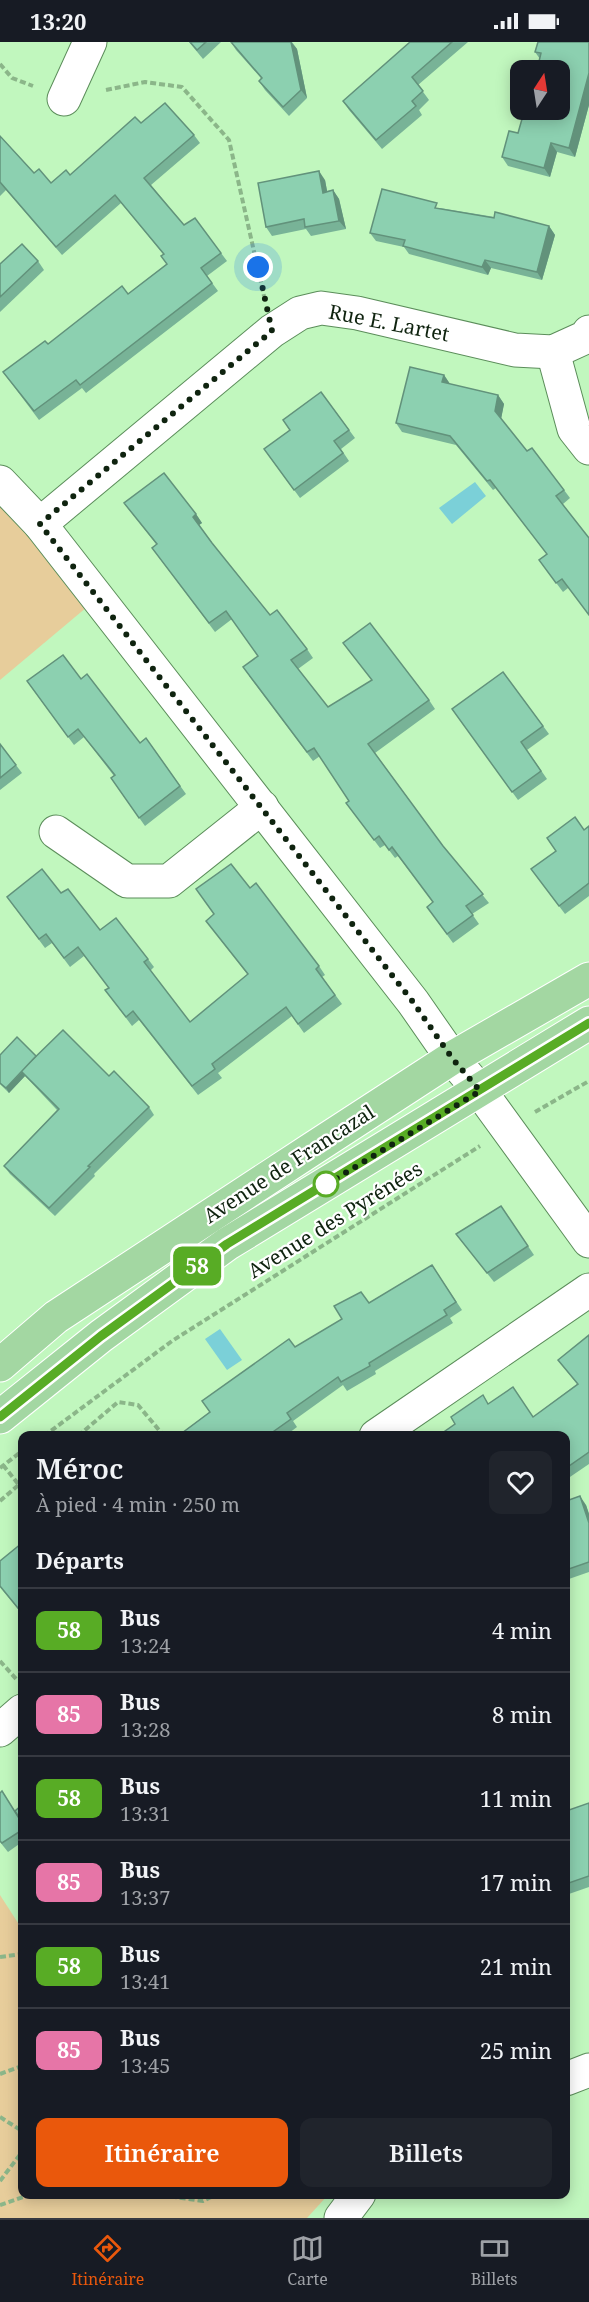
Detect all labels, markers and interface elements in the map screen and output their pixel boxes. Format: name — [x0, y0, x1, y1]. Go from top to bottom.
text: 13:20 — [30, 6, 86, 36]
north arrow — [510, 60, 570, 120]
map controls — [510, 60, 570, 120]
your location — [243, 252, 273, 282]
street label: Rue E. Lartet — [326, 298, 452, 347]
street label: Avenue de Francazal — [198, 1098, 379, 1229]
street label: Avenue des Pyrénées — [242, 1155, 427, 1284]
unlabelled marker — [313, 1171, 339, 1197]
line badge: 58 — [170, 1246, 224, 1286]
text: 58 — [185, 1252, 209, 1280]
text: Méroc — [36, 1449, 123, 1487]
button: heart — [489, 1451, 552, 1514]
text: À pied · 4 min · 250 m — [36, 1491, 240, 1518]
text: Départs — [36, 1545, 124, 1575]
text: Bus — [120, 1602, 160, 1632]
text: 4 min — [492, 1615, 552, 1645]
text: 58 — [57, 1616, 81, 1644]
text: 13:24 — [120, 1632, 170, 1659]
text: Bus — [120, 1686, 160, 1716]
text: 8 min — [492, 1699, 552, 1729]
text: 85 — [57, 1700, 81, 1728]
text: 13:28 — [120, 1716, 170, 1743]
text: Bus — [120, 1770, 160, 1800]
text: 11 min — [480, 1783, 552, 1813]
text: 58 — [57, 1784, 81, 1812]
text: 13:31 — [120, 1800, 170, 1827]
text: Bus — [120, 1854, 160, 1884]
text: 17 min — [480, 1867, 552, 1897]
text: 85 — [57, 1868, 81, 1896]
text: 13:37 — [120, 1884, 170, 1911]
text: Bus — [120, 1938, 160, 1968]
text: 21 min — [480, 1951, 552, 1981]
text: 58 — [57, 1952, 81, 1980]
text: 13:41 — [120, 1968, 170, 1995]
text: Bus — [120, 2022, 160, 2052]
text: 25 min — [480, 2035, 552, 2065]
text: 85 — [57, 2036, 81, 2064]
text: 13:45 — [120, 2052, 170, 2079]
button: Itinéraire — [36, 2118, 288, 2187]
button: Billets — [300, 2118, 552, 2187]
tab: Itinéraire — [71, 2232, 144, 2290]
tab: Carte — [287, 2232, 328, 2290]
tab: Billets — [471, 2232, 518, 2290]

